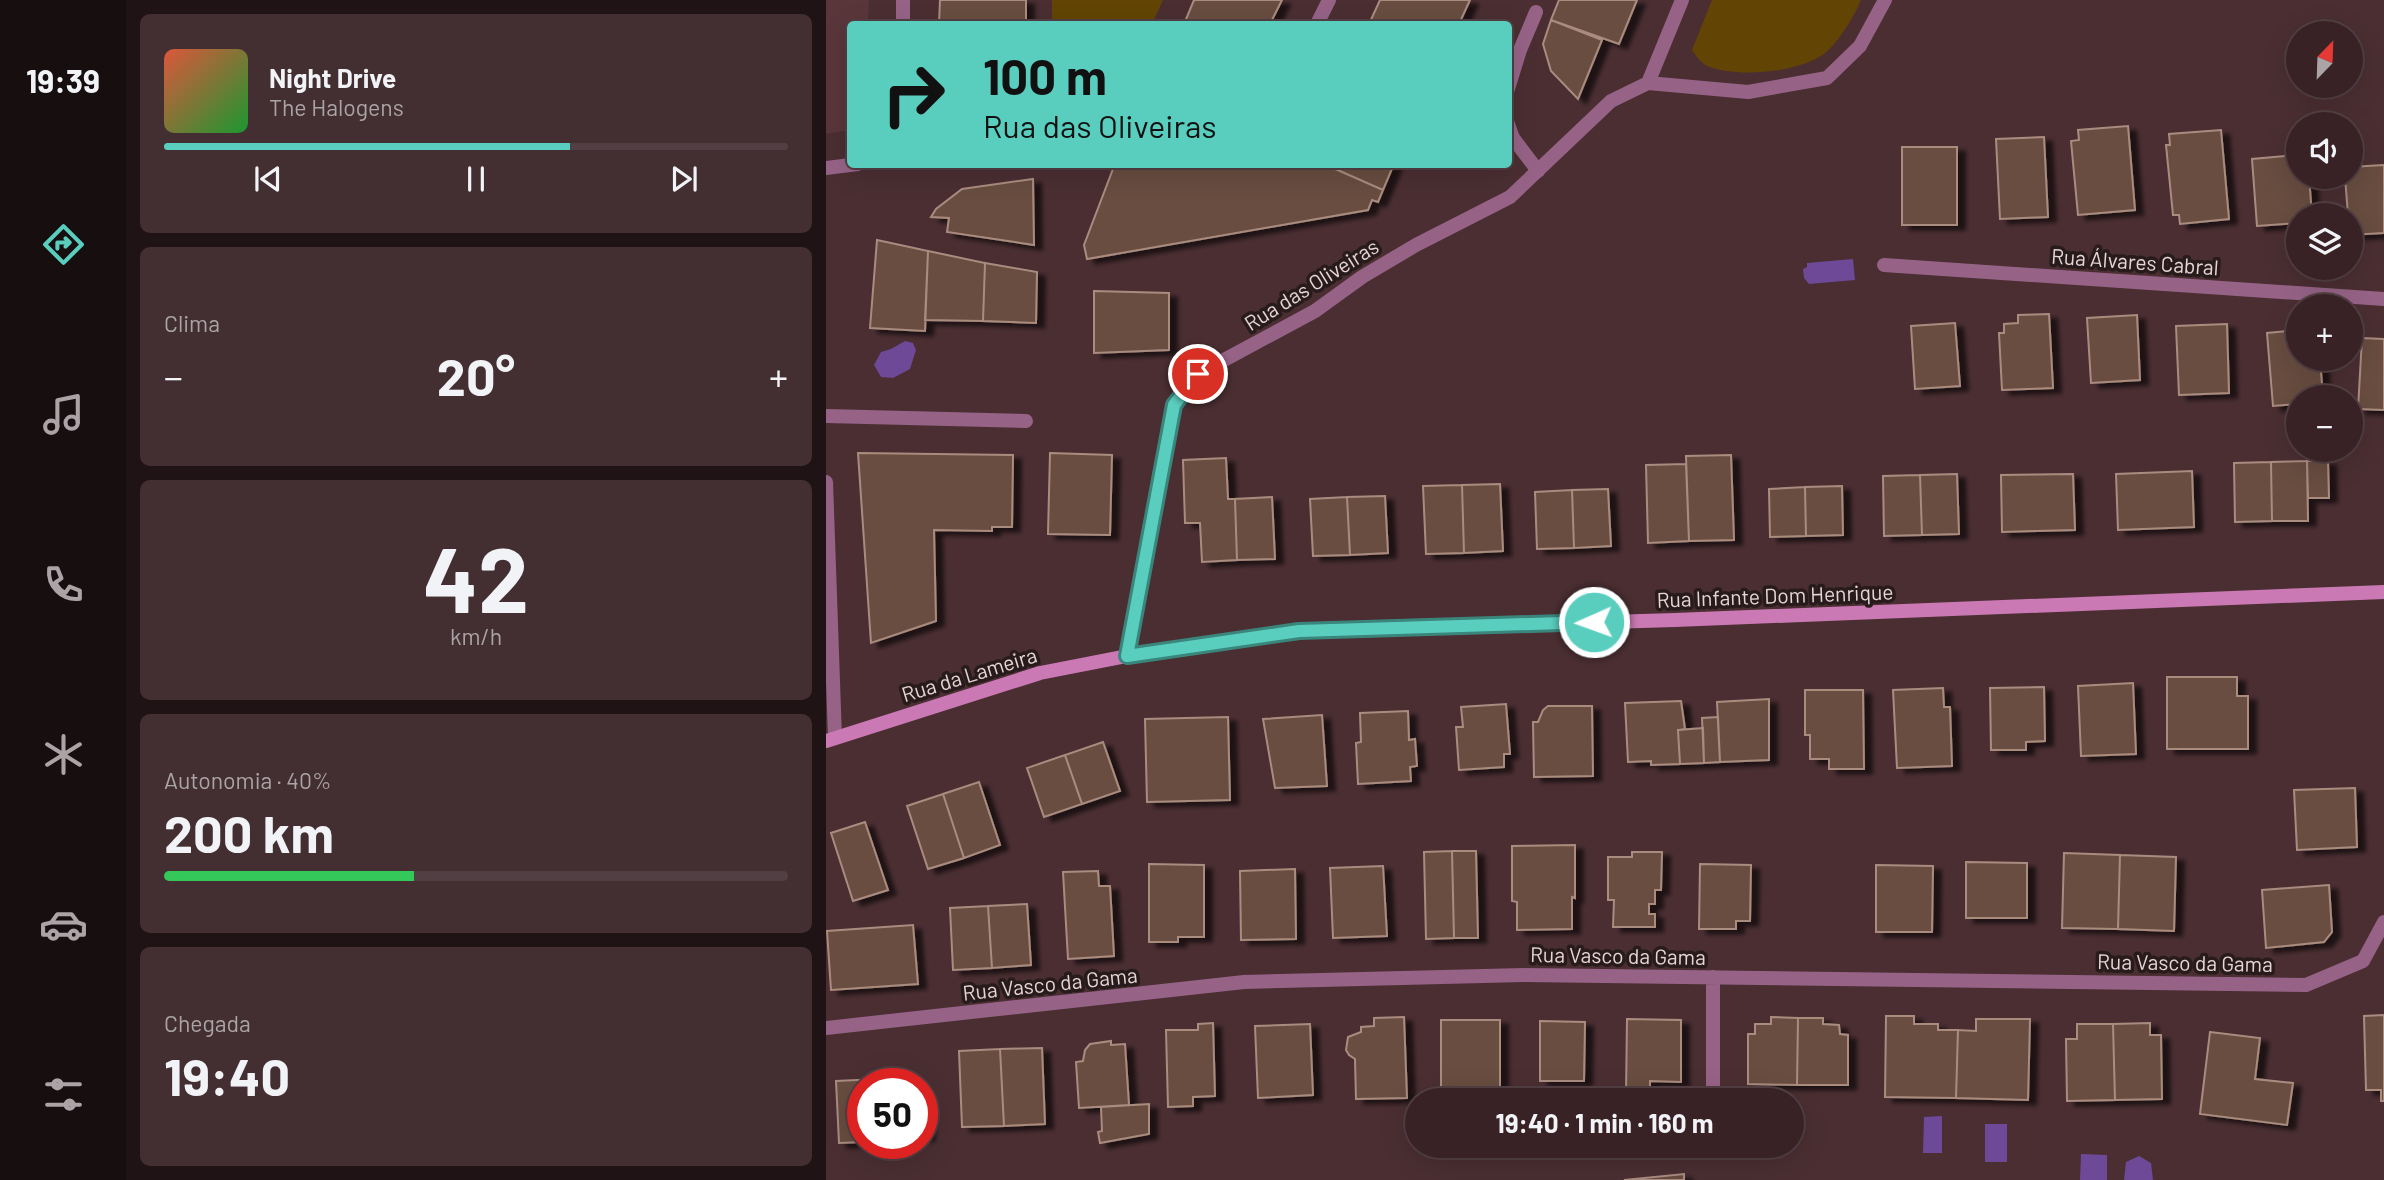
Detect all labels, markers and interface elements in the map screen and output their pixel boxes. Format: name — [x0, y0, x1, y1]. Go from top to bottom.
north arrow — [2286, 21, 2362, 98]
map controls — [2286, 21, 2363, 462]
text: 100 m — [983, 46, 1107, 105]
icon: right — [868, 49, 959, 140]
text: 19:39 — [26, 61, 100, 99]
text: Night Drive — [269, 62, 396, 93]
text: The Halogens — [269, 93, 404, 121]
text: Rua das Oliveiras — [983, 106, 1217, 144]
button: sound — [2286, 112, 2363, 189]
icon: previous — [249, 160, 287, 198]
icon: pause — [457, 160, 495, 198]
icon: next — [665, 160, 703, 198]
button: layers — [2286, 203, 2363, 280]
icon: directions — [39, 220, 88, 269]
street label: Rua das Oliveiras — [1239, 233, 1383, 335]
street label: Rua Álvares Cabral — [2050, 243, 2220, 279]
button: + — [2286, 294, 2363, 371]
text: Clima — [164, 309, 220, 337]
text: 20° — [437, 344, 515, 406]
pin — [1168, 344, 1228, 404]
text: − — [164, 353, 183, 399]
text: + — [769, 353, 788, 399]
icon: arrive — [1179, 355, 1217, 393]
button: − — [2286, 385, 2363, 462]
icon: music — [39, 390, 88, 439]
text: 42 — [423, 522, 529, 631]
icon: phone — [39, 560, 88, 609]
street label: Rua Infante Dom Henrique — [1656, 578, 1894, 612]
position arrow — [1557, 585, 1631, 659]
text: km/h — [450, 622, 502, 650]
street label: Rua da Lameira — [898, 642, 1040, 706]
icon: climate — [39, 730, 88, 779]
text: Autonomia · 40% — [164, 766, 331, 794]
text: 200 km — [164, 801, 334, 863]
icon: car — [39, 900, 88, 949]
street label: Rua Vasco da Gama — [1530, 941, 1706, 969]
street label: Rua Vasco da Gama — [2097, 948, 2273, 976]
street label: Rua Vasco da Gama — [961, 961, 1139, 1005]
text: Chegada — [164, 1009, 251, 1037]
text: 19:40 — [164, 1044, 290, 1106]
speed limit sign: 50 — [847, 1068, 938, 1159]
icon: filters — [39, 1070, 88, 1119]
text: 19:40 · 1 min · 160 m — [1496, 1107, 1713, 1138]

